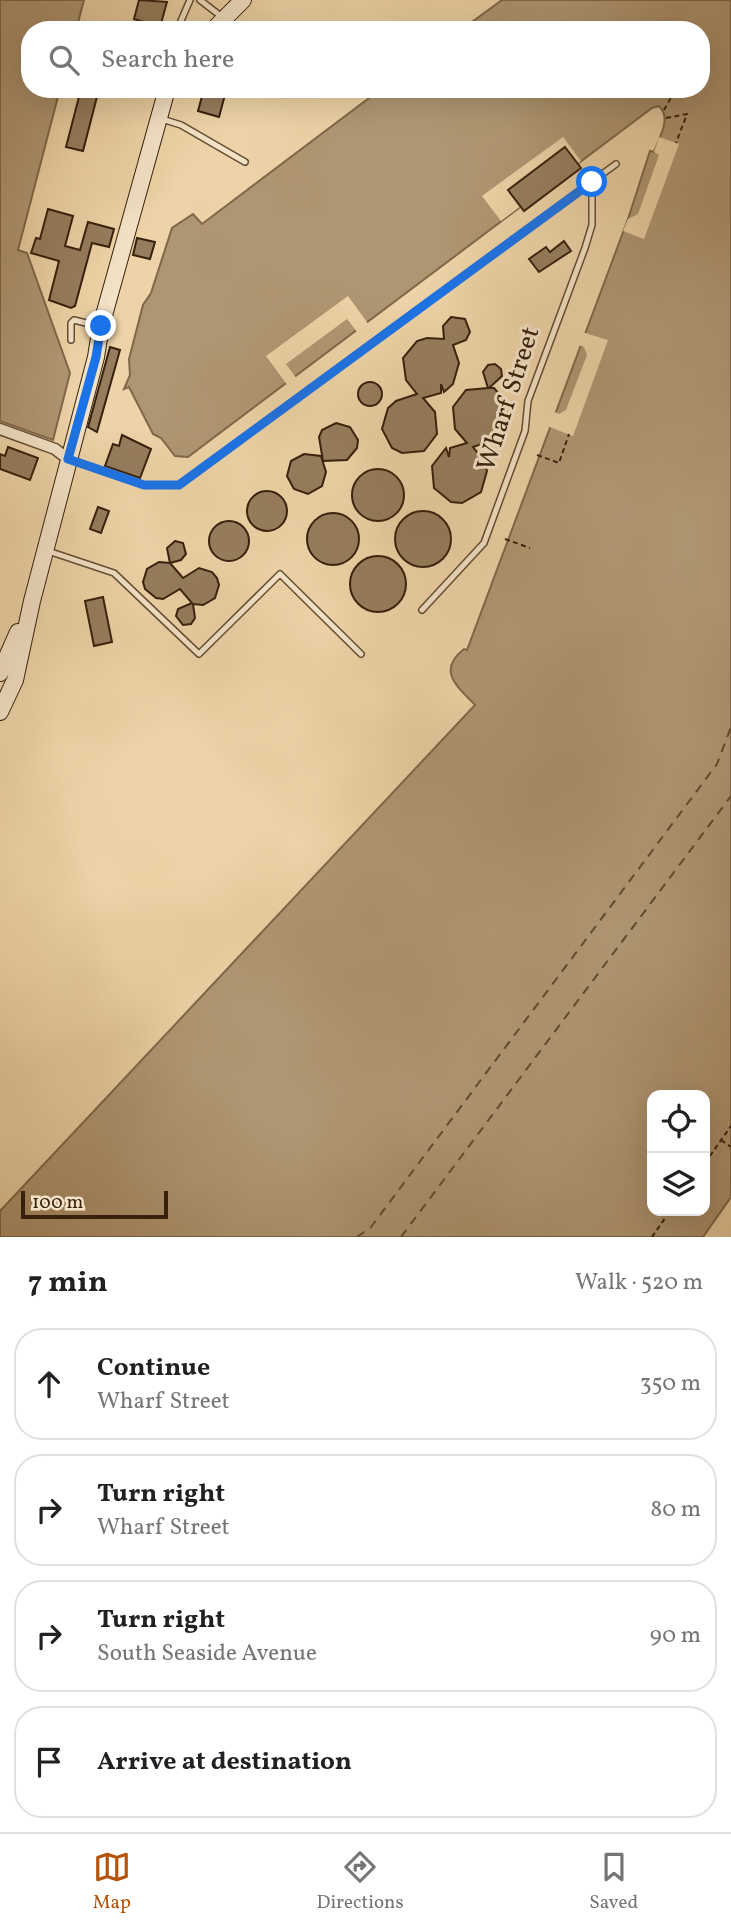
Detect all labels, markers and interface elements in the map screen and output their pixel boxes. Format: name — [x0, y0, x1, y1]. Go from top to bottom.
search box — [21, 21, 710, 98]
icon: search — [45, 41, 83, 79]
text: Search here — [101, 42, 234, 78]
route start — [576, 166, 607, 197]
route end — [85, 310, 116, 341]
street label: Wharf Street — [469, 322, 549, 476]
map controls — [647, 1090, 710, 1216]
button: locate — [647, 1090, 710, 1153]
button: layers — [647, 1153, 710, 1216]
scale bar — [21, 1188, 168, 1220]
text: 100 m — [32, 1190, 83, 1216]
text: 7 min — [28, 1262, 108, 1304]
text: Walk · 520 m — [575, 1267, 703, 1299]
text: Continue — [97, 1350, 210, 1386]
icon: ahead — [30, 1365, 68, 1403]
text: 350 m — [640, 1368, 701, 1400]
text: Wharf Street — [97, 1386, 230, 1418]
text: Turn right — [97, 1476, 225, 1512]
icon: right — [30, 1491, 68, 1529]
text: 80 m — [651, 1494, 701, 1526]
text: Wharf Street — [97, 1512, 230, 1544]
text: Turn right — [97, 1602, 225, 1638]
icon: right — [30, 1617, 68, 1655]
text: 90 m — [650, 1620, 701, 1652]
text: South Seaside Avenue — [97, 1638, 317, 1670]
icon: arrive — [30, 1743, 68, 1781]
text: Arrive at destination — [97, 1744, 352, 1780]
tab: Map — [93, 1848, 131, 1916]
tab: Directions — [317, 1848, 404, 1916]
tab: Saved — [589, 1848, 638, 1916]

